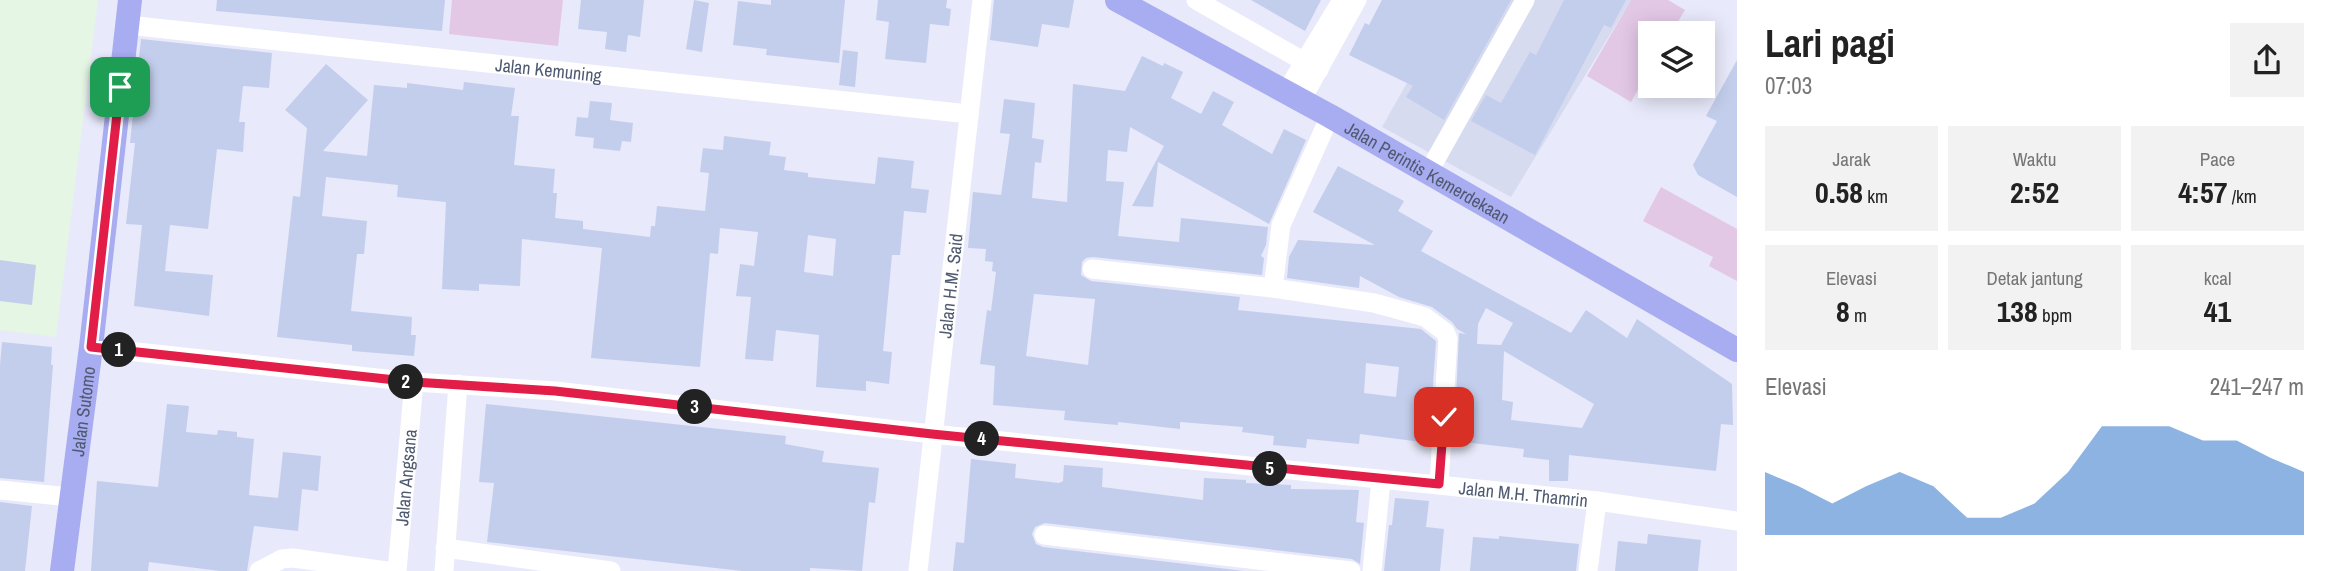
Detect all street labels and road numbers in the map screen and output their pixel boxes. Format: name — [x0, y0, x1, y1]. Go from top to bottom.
street label: Jalan Kemuning — [494, 52, 604, 88]
street label: Jalan Perintis Kemerdekaan — [1340, 115, 1515, 229]
street label: Jalan H.M. Said — [932, 232, 968, 339]
street label: Jalan Sutomo — [64, 365, 101, 458]
street label: Jalan Angsana — [389, 428, 422, 527]
street label: Jalan M.H. Thamrin — [1458, 475, 1589, 513]

